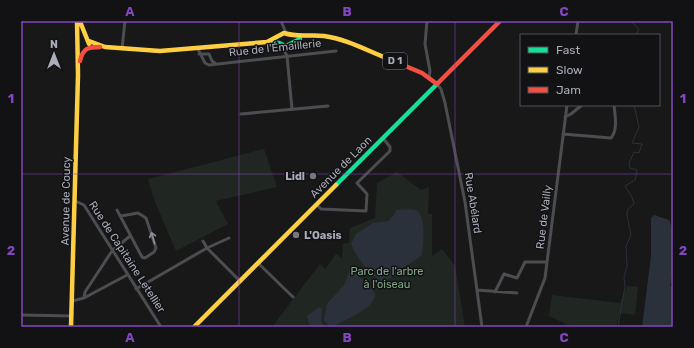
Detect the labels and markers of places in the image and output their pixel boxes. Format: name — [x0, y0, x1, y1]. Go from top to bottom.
place label: Lidl — [285, 170, 305, 183]
marker: Lidl — [308, 171, 318, 181]
place label: L'Oasis — [304, 229, 342, 242]
marker: L'Oasis — [291, 230, 301, 240]

